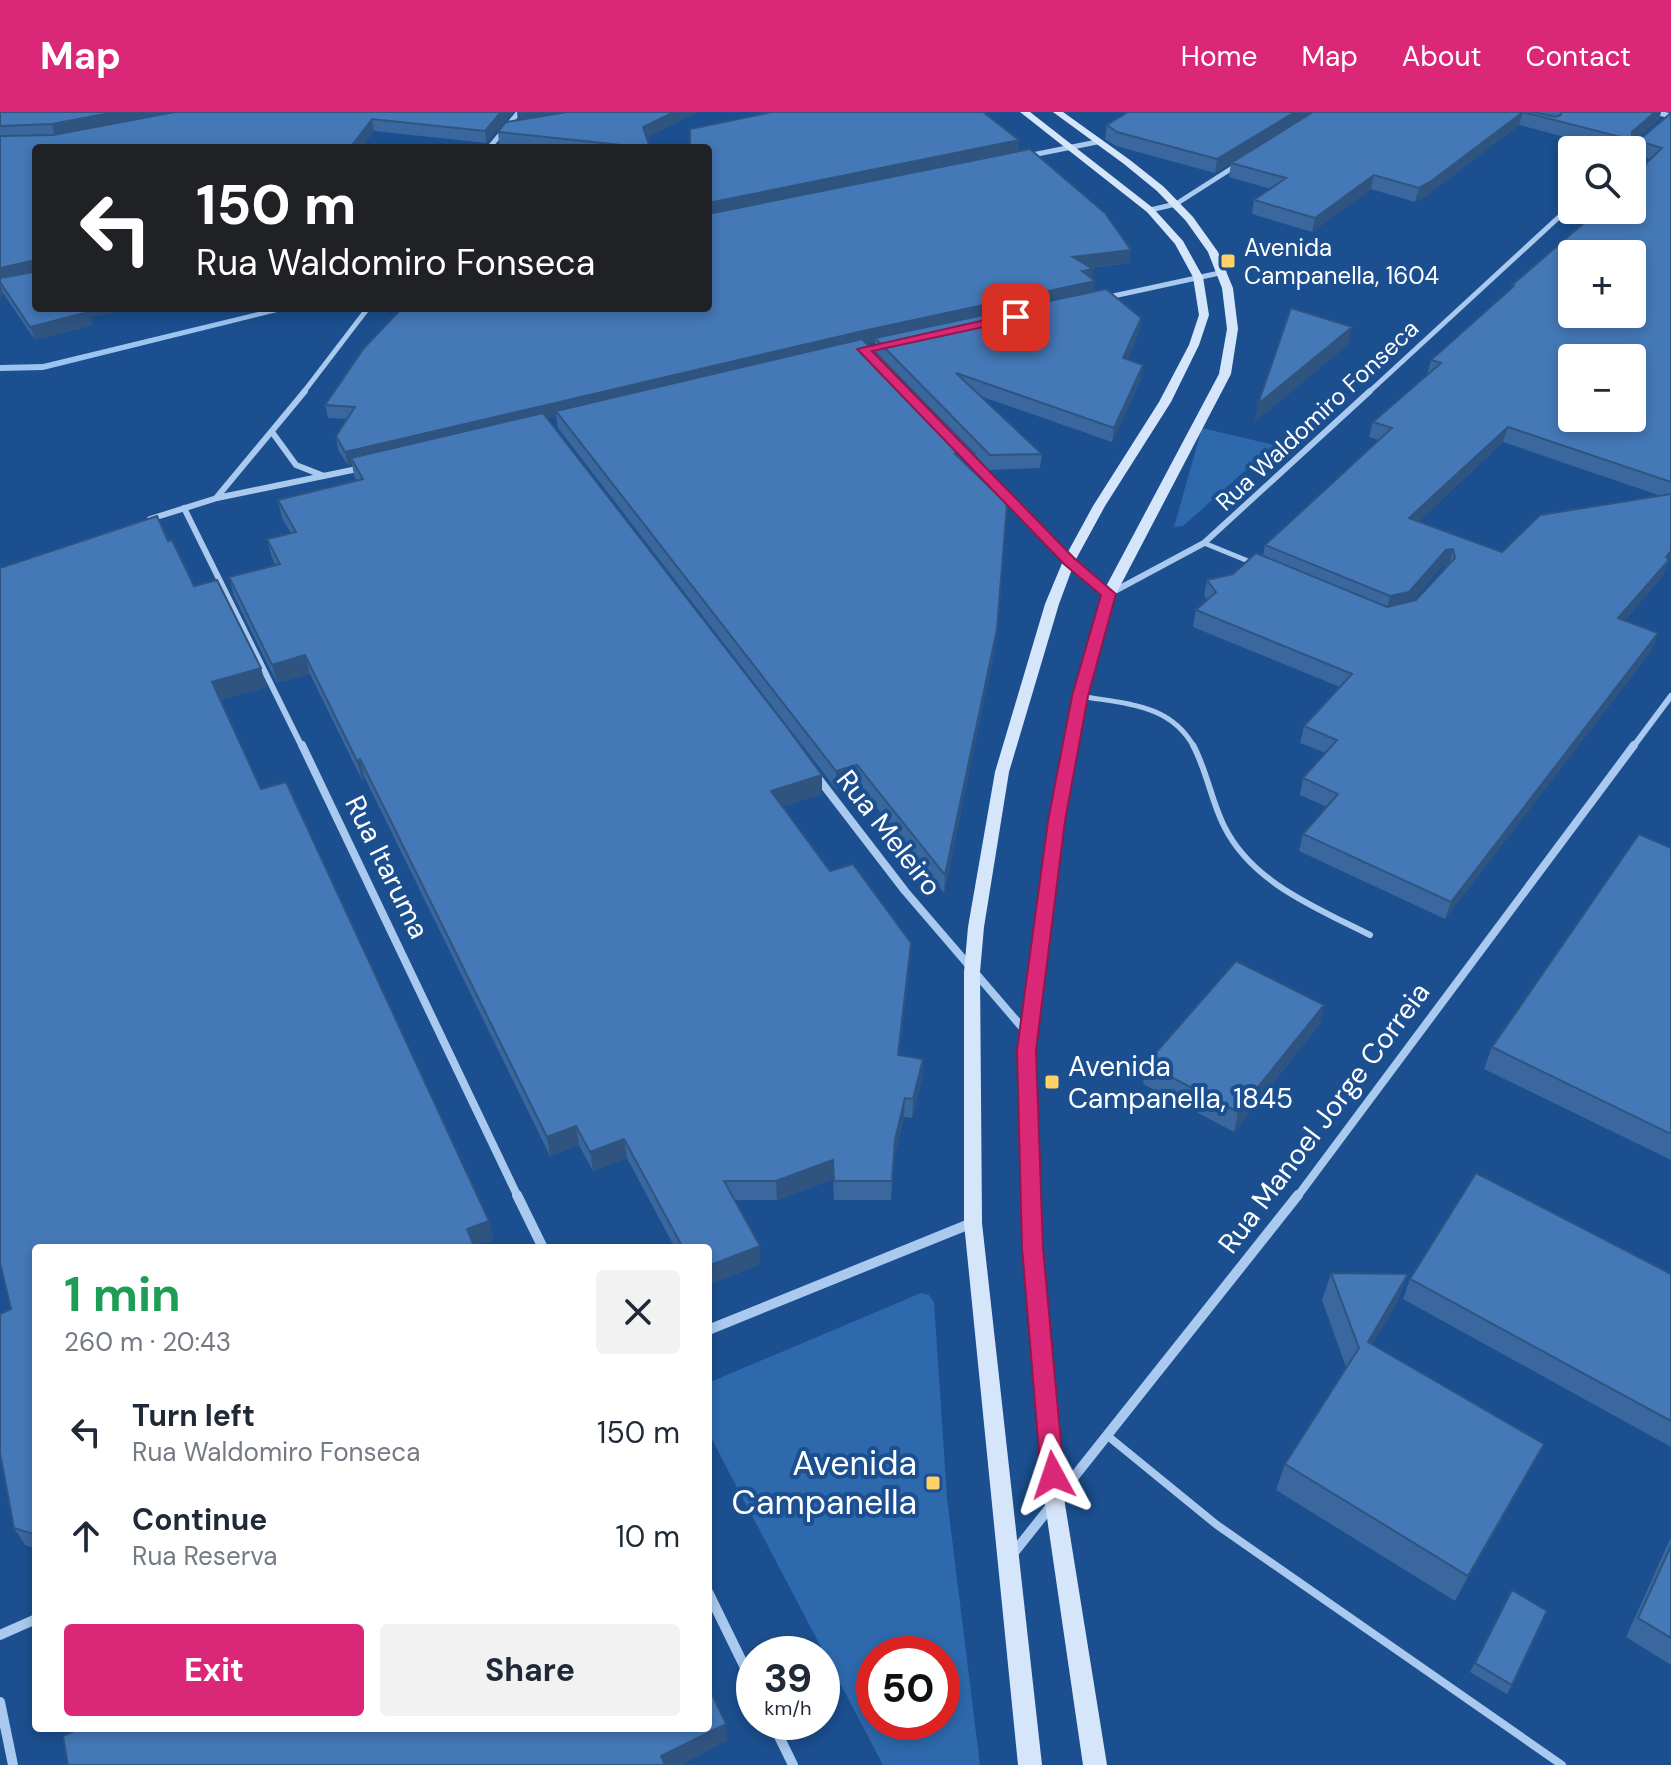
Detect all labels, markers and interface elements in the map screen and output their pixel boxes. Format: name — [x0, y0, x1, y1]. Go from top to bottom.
text: Map — [40, 31, 121, 81]
text: Home — [1181, 38, 1257, 75]
text: Map — [1301, 38, 1358, 75]
text: About — [1402, 38, 1481, 75]
text: Contact — [1525, 38, 1631, 75]
map controls — [1558, 136, 1646, 432]
button: search — [1558, 136, 1646, 224]
text: 150 m — [196, 168, 357, 241]
icon: left — [64, 176, 168, 280]
place label: Avenida Campanella, 1604 — [1244, 232, 1439, 291]
text: Rua Waldomiro Fonseca — [196, 239, 595, 286]
button: + — [1558, 240, 1646, 328]
marker: Avenida Campanella, 1604 — [1219, 252, 1237, 270]
pin — [982, 283, 1050, 351]
icon: arrive — [994, 295, 1038, 339]
street label: Rua Waldomiro Fonseca — [1209, 313, 1425, 517]
button: − — [1558, 344, 1646, 432]
street label: Rua Meleiro — [828, 762, 950, 904]
street label: Rua Itaruma — [336, 789, 438, 945]
street label: Rua Manoel Jorge Correia — [1210, 975, 1438, 1261]
place label: Avenida Campanella, 1845 — [1068, 1048, 1293, 1117]
marker: Avenida Campanella, 1845 — [1043, 1073, 1061, 1091]
text: 1 min — [64, 1263, 181, 1326]
button: close — [596, 1270, 680, 1354]
text: 260 m · 20:43 — [64, 1325, 231, 1359]
text: Turn left — [132, 1396, 255, 1435]
icon: left — [64, 1410, 108, 1454]
text: 150 m — [597, 1413, 680, 1452]
position arrow — [1011, 1433, 1095, 1517]
text: Rua Waldomiro Fonseca — [132, 1435, 420, 1469]
place label: Avenida Campanella — [732, 1441, 917, 1525]
marker: Avenida Campanella — [924, 1474, 942, 1492]
text: Continue — [132, 1500, 267, 1539]
icon: ahead — [64, 1514, 108, 1558]
text: 10 m — [615, 1517, 680, 1556]
text: Rua Reserva — [132, 1539, 277, 1573]
button: Exit — [64, 1624, 364, 1716]
button: Share — [380, 1624, 680, 1716]
speed limit sign: 50 — [856, 1636, 960, 1740]
text: 39 — [764, 1652, 812, 1704]
text: km/h — [764, 1695, 812, 1721]

